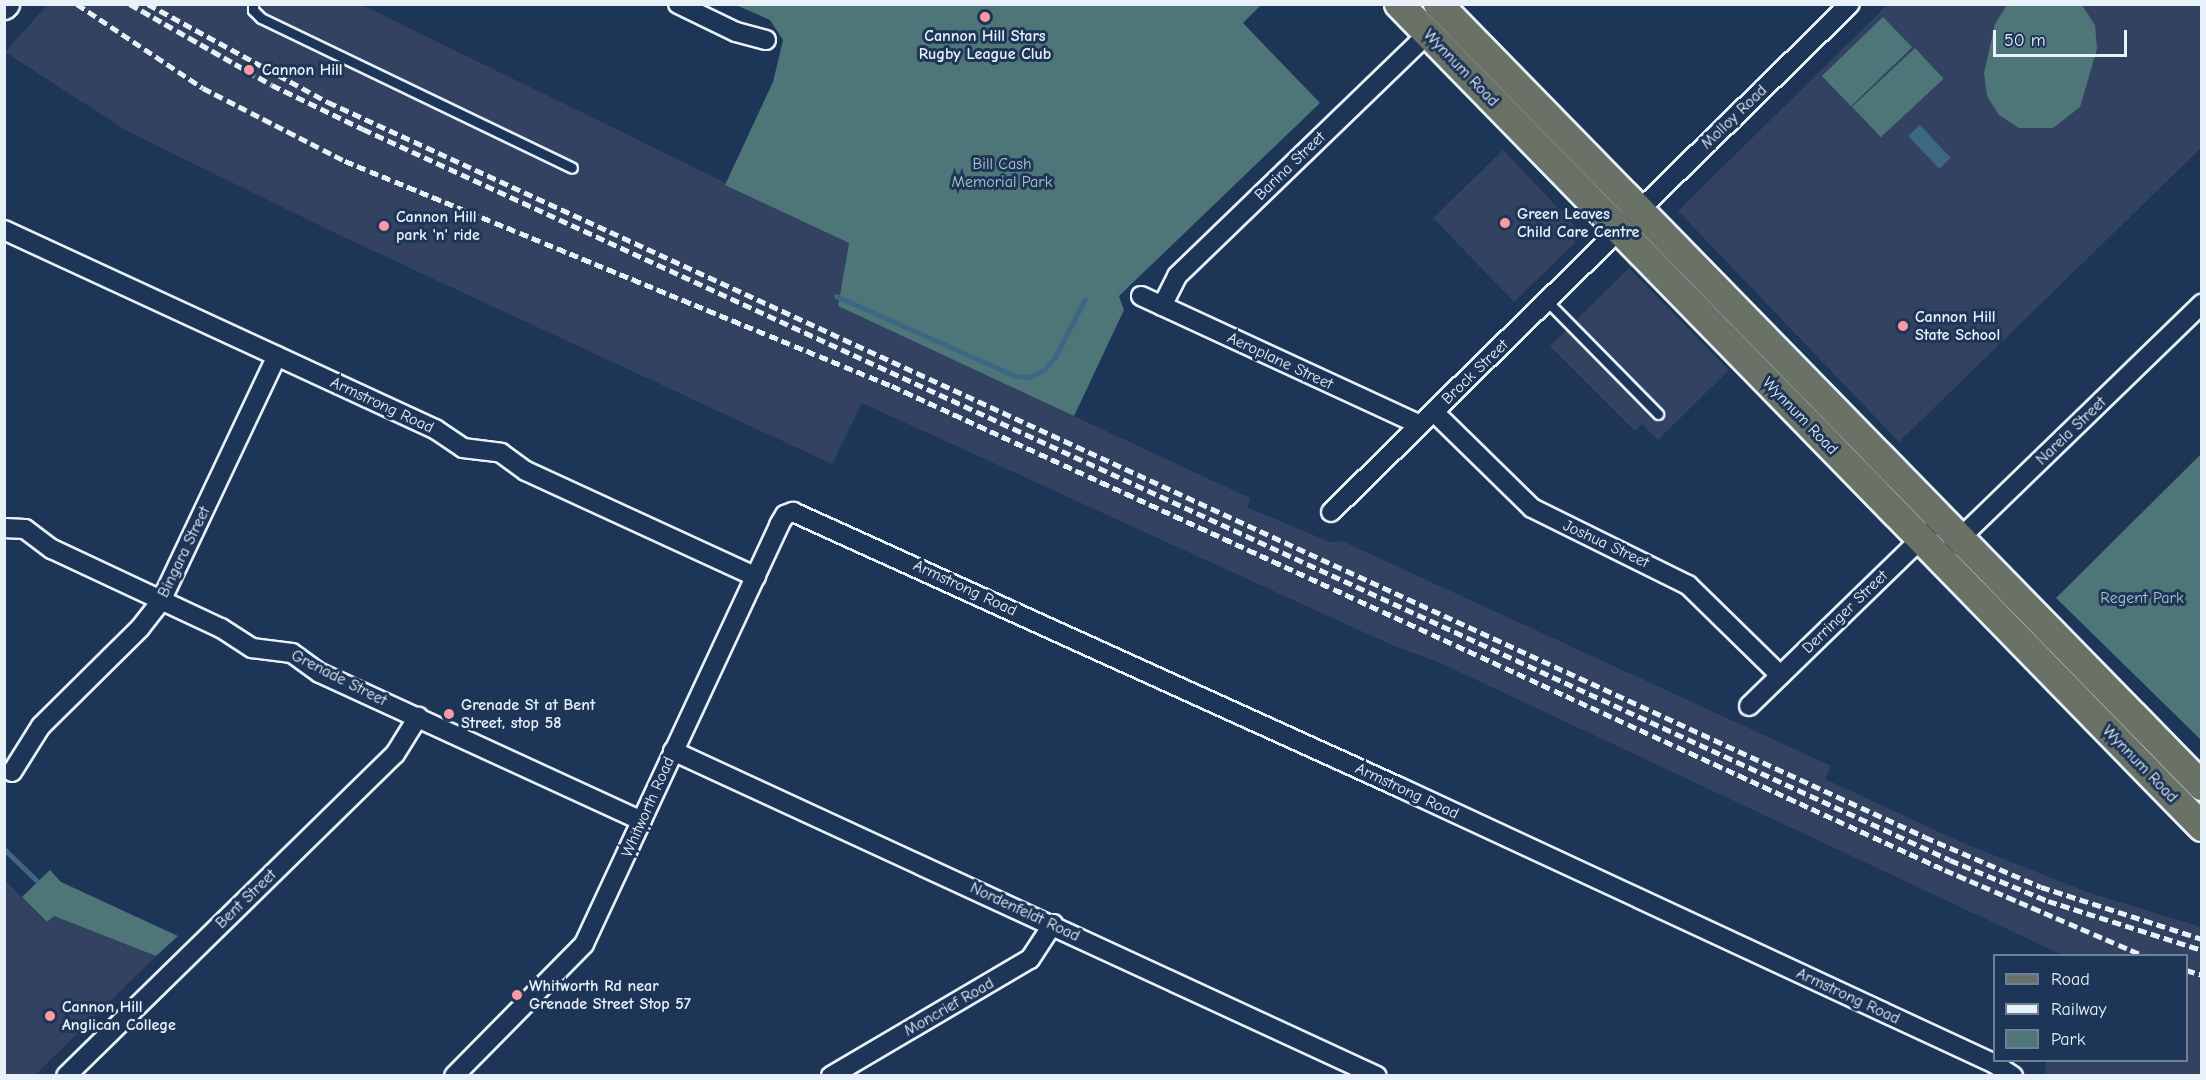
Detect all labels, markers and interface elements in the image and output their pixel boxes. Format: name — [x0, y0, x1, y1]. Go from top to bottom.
marker: Cannon Hill Stars Rugby League Club — [978, 10, 992, 24]
scale bar — [1996, 18, 2130, 56]
street label: Wynnum Road — [1419, 25, 1503, 111]
place label: Cannon Hill Stars Rugby League Club — [919, 26, 1051, 64]
text: 50 m — [2004, 30, 2046, 51]
place label: Cannon Hill — [262, 60, 343, 80]
marker: Cannon Hill — [240, 61, 258, 79]
street label: Molloy Road — [1697, 81, 1771, 153]
street label: Barina Street — [1251, 128, 1329, 204]
park label: Bill Cash Memorial Park — [952, 154, 1052, 192]
place label: Green Leaves Child Care Centre — [1517, 204, 1639, 242]
place label: Cannon Hill park 'n' ride — [396, 207, 480, 245]
marker: Green Leaves Child Care Centre — [1498, 216, 1512, 230]
marker: Cannon Hill park 'n' ride — [377, 219, 391, 233]
place label: Cannon Hill State School — [1915, 307, 2000, 345]
marker: Cannon Hill State School — [1896, 319, 1910, 333]
street label: Aeroplane Street — [1224, 328, 1336, 394]
street label: Brock Street — [1438, 335, 1512, 409]
street label: Armstrong Road — [327, 373, 437, 437]
street label: Wynnum Road — [1758, 373, 1842, 459]
street label: Narela Street — [2032, 393, 2110, 469]
street label: Bingara Street — [154, 503, 214, 601]
street label: Joshua Street — [1560, 516, 1652, 572]
street label: Armstrong Road — [910, 556, 1020, 620]
street label: Derringer Street — [1798, 566, 1892, 658]
park label: Regent Park — [2100, 588, 2184, 608]
street label: Grenade Street — [288, 646, 390, 710]
place label: Grenade St at Bent Street, stop 58 — [461, 695, 595, 733]
marker: Grenade St at Bent Street, stop 58 — [442, 707, 456, 721]
street label: Wynnum Road — [2098, 721, 2182, 807]
street label: Whitworth Road — [617, 754, 679, 860]
street label: Armstrong Road — [1352, 759, 1462, 823]
street label: Bent Street — [212, 865, 280, 933]
street label: Nordenfeldt Road — [967, 878, 1083, 946]
legend — [1993, 954, 2188, 1062]
street label: Armstrong Road — [1793, 964, 1903, 1028]
text: Road — [2051, 969, 2090, 990]
street label: Moncrief Road — [901, 973, 997, 1041]
place label: Whitworth Rd near Grenade Street Stop 57 — [529, 976, 691, 1014]
marker: Whitworth Rd near Grenade Street Stop 57 — [510, 988, 524, 1002]
place label: Cannon Hill Anglican College — [62, 997, 176, 1035]
text: Railway — [2051, 999, 2107, 1020]
marker: Cannon Hill Anglican College — [43, 1009, 57, 1023]
text: Park — [2051, 1029, 2085, 1050]

